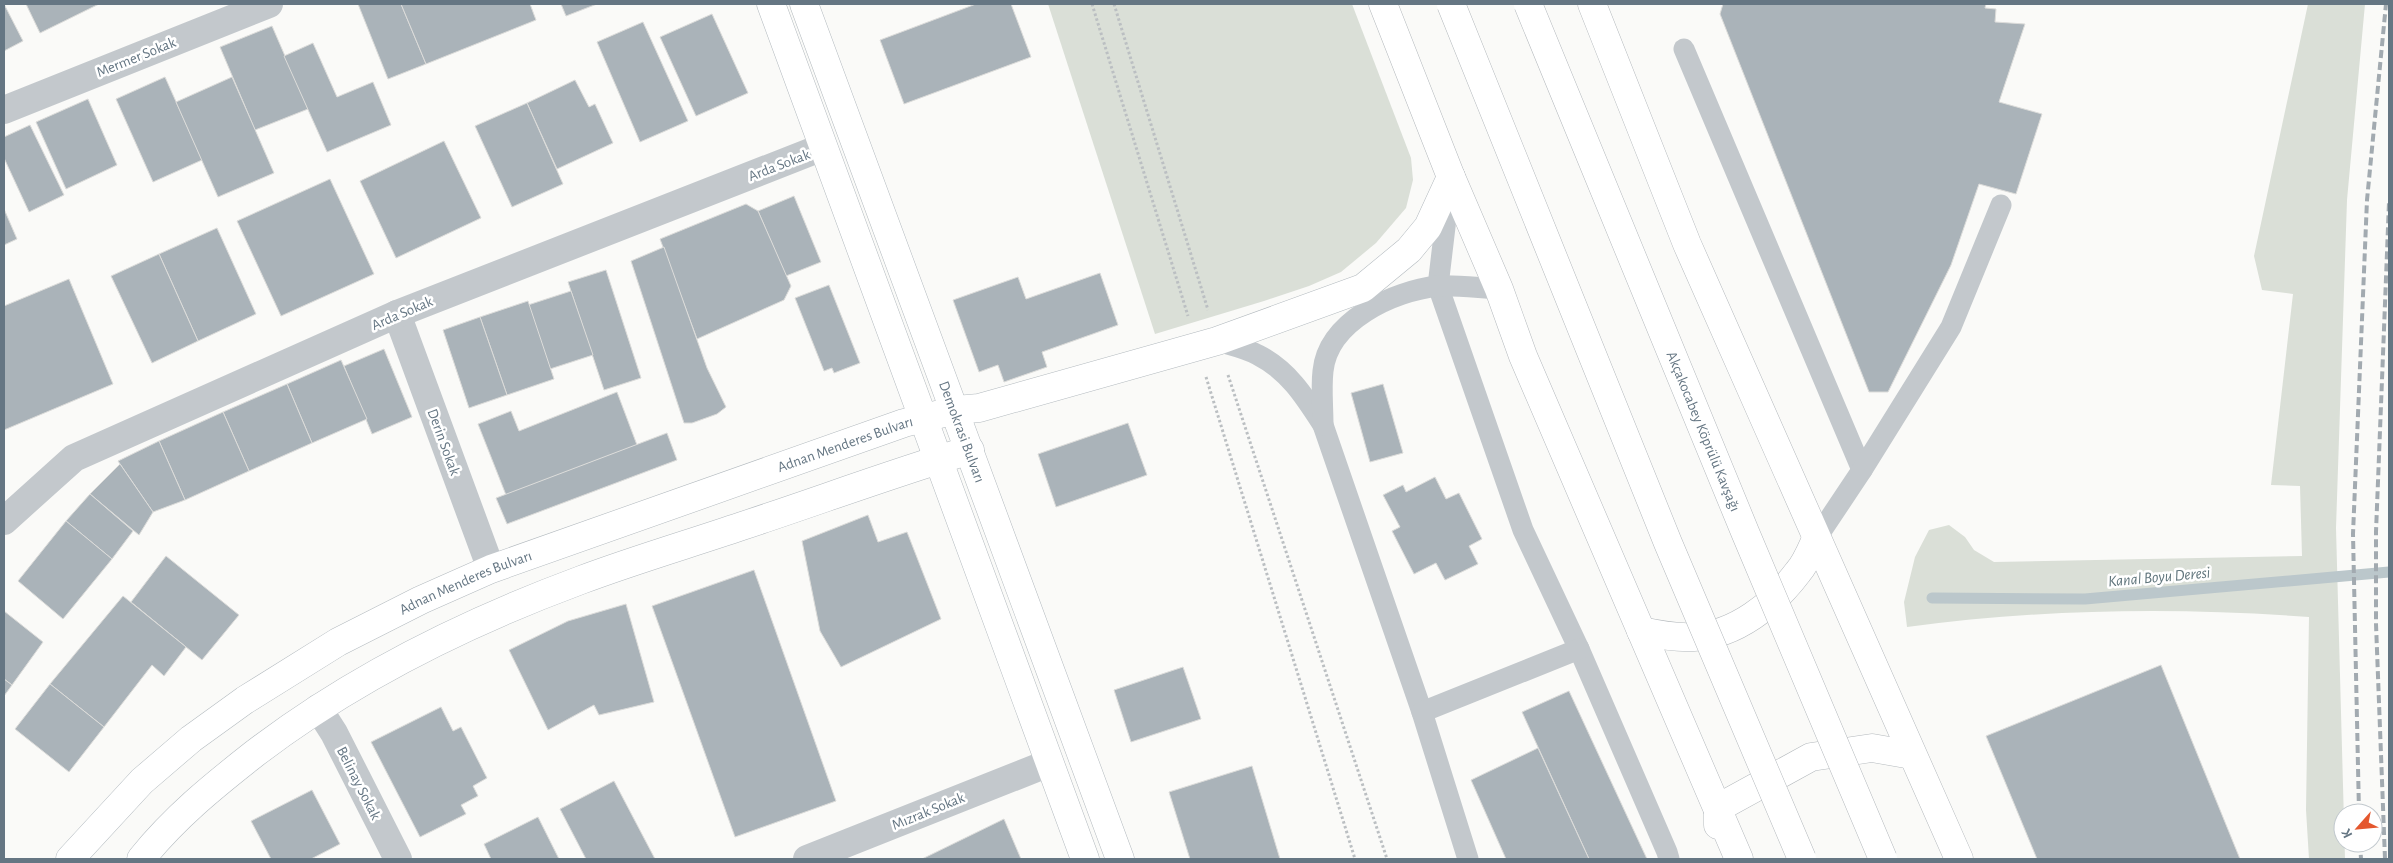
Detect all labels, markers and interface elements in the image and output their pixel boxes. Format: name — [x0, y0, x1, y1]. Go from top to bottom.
street label: Mermer Sokak — [94, 35, 178, 80]
street label: Arda Sokak — [746, 147, 812, 184]
street label: Arda Sokak — [369, 294, 435, 333]
street label: Akçakocabey Köprülü Kavşağı — [1664, 349, 1743, 514]
street label: Demokrasi Bulvarı — [936, 379, 987, 485]
street label: Derin Sokak — [425, 407, 463, 478]
street label: Adnan Menderes Bulvarı — [776, 414, 914, 475]
street label: Adnan Menderes Bulvarı — [397, 548, 534, 618]
water label: Kanal Boyu Deresi — [2107, 565, 2211, 589]
street label: Belinay Sokak — [334, 744, 383, 822]
street label: Mızrak Sokak — [890, 790, 967, 833]
north arrow — [2333, 803, 2383, 853]
text: K — [2339, 826, 2355, 840]

